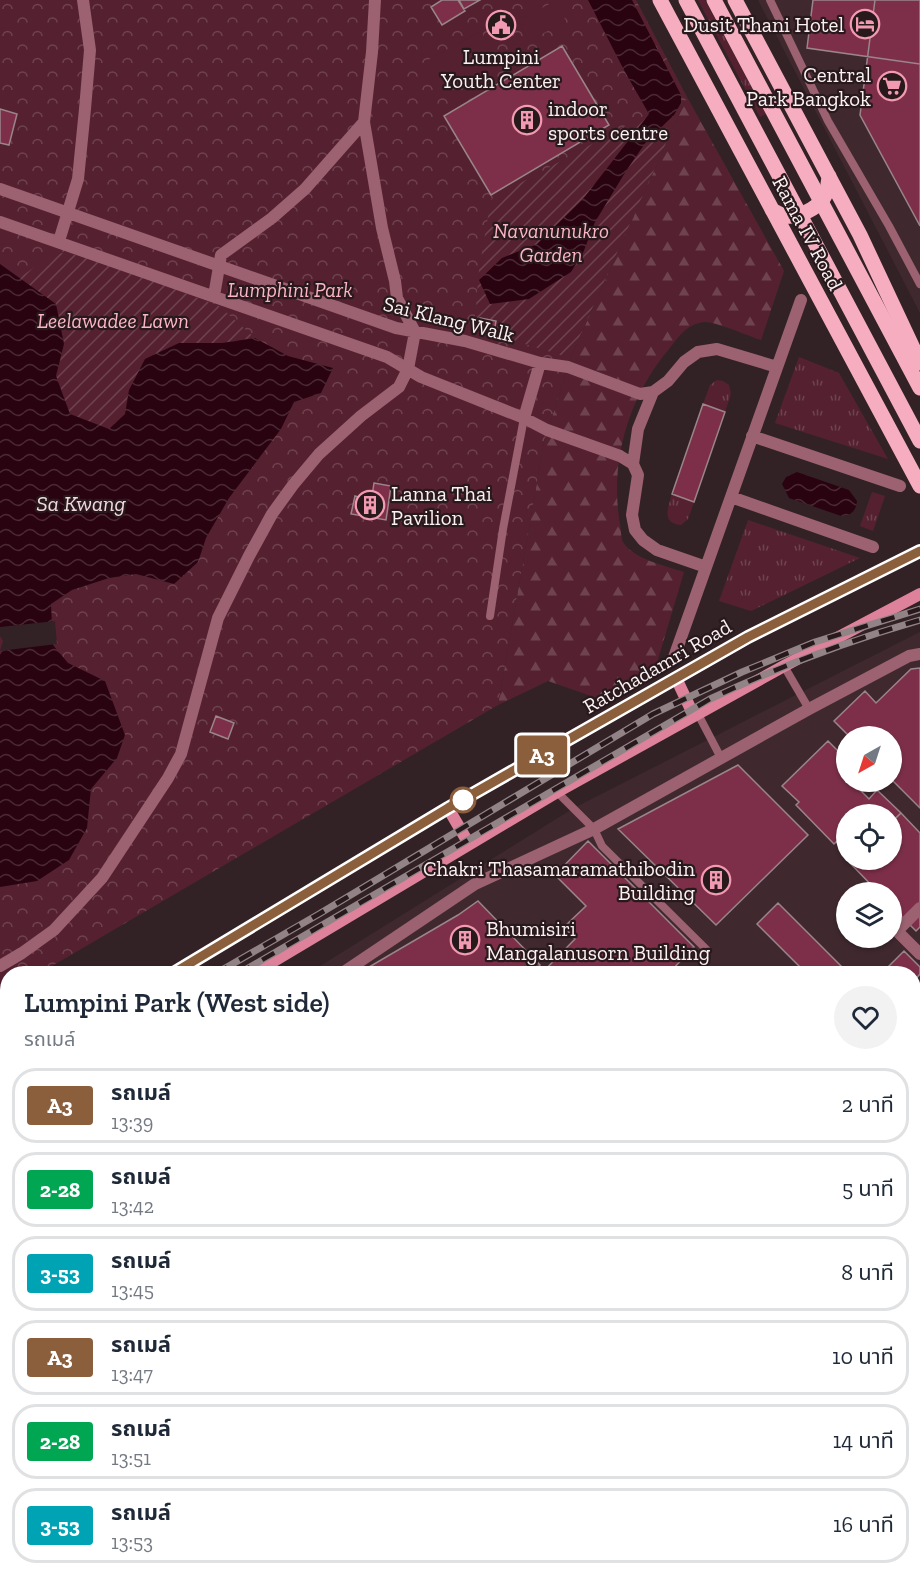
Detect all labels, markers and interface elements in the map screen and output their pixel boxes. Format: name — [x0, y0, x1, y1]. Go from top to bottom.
hotel icon: Dusit Thani Hotel — [849, 8, 881, 40]
public building icon: Lumpini Youth Center — [485, 9, 517, 41]
place label: Dusit Thani Hotel — [683, 12, 844, 37]
place label: Lumpini Youth Center — [440, 44, 561, 93]
place label: Central Park Bangkok — [746, 62, 871, 111]
supermarket icon: Central Park Bangkok — [876, 70, 908, 102]
place label: indoor sports centre — [548, 96, 668, 145]
building icon: indoor sports centre — [511, 104, 543, 136]
street label: Rama IV Road — [767, 172, 849, 295]
park label: Navanunukro Garden — [493, 218, 609, 267]
park label: Lumphini Park — [227, 277, 353, 302]
street label: Sai Klang Walk — [381, 291, 517, 347]
park label: Leelawadee Lawn — [37, 308, 189, 333]
place label: Lanna Thai Pavilion — [391, 481, 492, 530]
building icon: Lanna Thai Pavilion — [354, 489, 386, 521]
water label: Sa Kwang — [36, 490, 127, 517]
street label: Ratchadamri Road — [578, 613, 736, 719]
north arrow — [836, 726, 902, 792]
map controls — [836, 726, 902, 948]
line badge: A3 — [515, 736, 569, 774]
text: A3 — [529, 743, 555, 768]
unlabelled marker — [450, 787, 476, 813]
button: locate — [836, 804, 902, 870]
place label: Chakri Thasamaramathibodin Building — [423, 856, 695, 905]
building icon: Chakri Thasamaramathibodin Building — [700, 864, 732, 896]
button: layers — [836, 882, 902, 948]
place label: Bhumisiri Mangalanusorn Building — [486, 916, 711, 965]
building icon: Bhumisiri Mangalanusorn Building — [449, 924, 481, 956]
text: Lumpini Park (West side) — [24, 986, 329, 1019]
button: heart — [834, 986, 897, 1049]
text: รถเมล์ — [24, 1027, 75, 1051]
text: รถเมล์ — [111, 1079, 171, 1106]
text: 2 นาที — [842, 1091, 894, 1118]
text: A3 — [47, 1093, 73, 1118]
text: 13:39 — [111, 1110, 153, 1134]
text: รถเมล์ — [111, 1163, 171, 1190]
text: 5 นาที — [842, 1175, 894, 1202]
text: 2-28 — [40, 1177, 80, 1202]
text: 13:42 — [111, 1194, 154, 1218]
text: รถเมล์ — [111, 1247, 171, 1274]
text: 8 นาที — [841, 1259, 894, 1286]
text: 3-53 — [40, 1261, 80, 1286]
text: 13:45 — [111, 1278, 154, 1302]
text: รถเมล์ — [111, 1331, 171, 1358]
text: 10 นาที — [832, 1343, 894, 1370]
text: A3 — [47, 1345, 73, 1370]
text: 13:47 — [111, 1362, 153, 1386]
text: รถเมล์ — [111, 1415, 171, 1442]
text: 14 นาที — [833, 1427, 894, 1454]
text: 2-28 — [40, 1429, 80, 1454]
text: 13:51 — [111, 1446, 151, 1470]
text: รถเมล์ — [111, 1499, 171, 1526]
text: 16 นาที — [833, 1511, 894, 1538]
text: 3-53 — [40, 1513, 80, 1538]
text: 13:53 — [111, 1530, 153, 1554]

